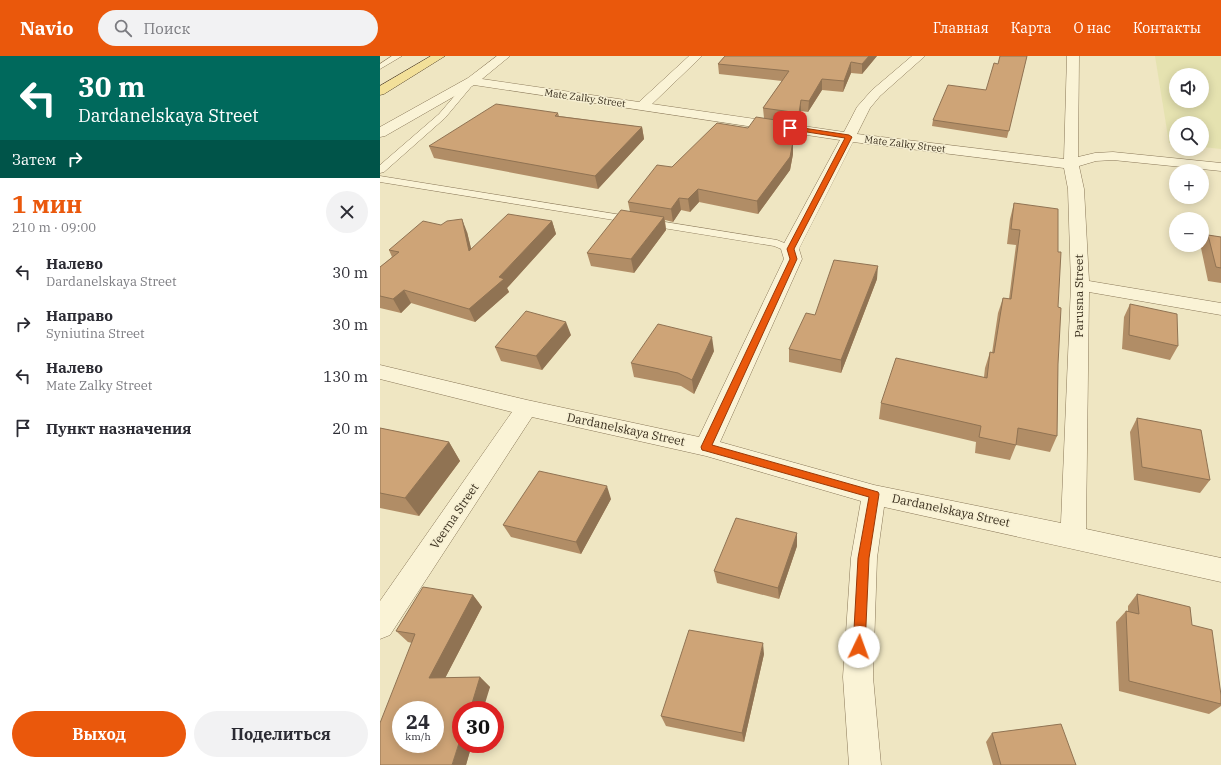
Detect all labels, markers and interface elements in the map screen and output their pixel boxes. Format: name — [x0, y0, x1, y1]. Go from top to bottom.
search box — [98, 10, 378, 46]
text: Navio — [20, 16, 74, 40]
icon: search — [112, 17, 134, 39]
text: Поиск — [144, 19, 190, 38]
text: Главная — [933, 19, 989, 37]
text: Карта — [1011, 19, 1052, 37]
text: О нас — [1074, 19, 1111, 37]
text: Контакты — [1133, 19, 1201, 37]
text: 30 m — [78, 68, 145, 105]
map controls — [1169, 68, 1209, 252]
button: sound — [1169, 68, 1209, 108]
icon: left — [12, 72, 64, 124]
street label: Mate Zalky Street — [544, 86, 627, 110]
text: Dardanelskaya Street — [78, 104, 259, 127]
pin — [773, 111, 807, 145]
button: search — [1169, 116, 1209, 156]
icon: arrive — [779, 117, 801, 139]
street label: Mate Zalky Street — [864, 133, 947, 155]
icon: right — [64, 148, 86, 170]
text: Затем — [12, 150, 56, 169]
button: + — [1169, 164, 1209, 204]
text: 1 мин — [12, 188, 82, 220]
button: close — [326, 191, 368, 233]
button: − — [1169, 212, 1209, 252]
text: 210 m · 09:00 — [12, 219, 96, 236]
text: Налево — [46, 254, 103, 273]
street label: Parusna Street — [1071, 254, 1086, 338]
icon: left — [12, 261, 34, 283]
text: 30 m — [332, 263, 368, 282]
text: Dardanelskaya Street — [46, 273, 177, 290]
text: Направо — [46, 306, 113, 325]
icon: right — [12, 313, 34, 335]
text: 30 m — [332, 315, 368, 334]
text: Syniutina Street — [46, 325, 145, 342]
text: Налево — [46, 358, 103, 377]
icon: left — [12, 365, 34, 387]
text: 130 m — [323, 367, 368, 386]
text: Mate Zalky Street — [46, 377, 152, 394]
street label: Dardanelskaya Street — [566, 409, 686, 449]
icon: arrive — [12, 417, 34, 439]
text: Пункт назначения — [46, 419, 192, 438]
text: 20 m — [332, 419, 368, 438]
street label: Veerna Street — [426, 480, 482, 552]
street label: Dardanelskaya Street — [891, 490, 1011, 530]
position arrow — [838, 626, 880, 668]
speed limit sign: 30 — [452, 701, 504, 753]
text: 24 — [406, 708, 430, 735]
button: Выход — [12, 711, 186, 757]
button: Поделиться — [194, 711, 368, 757]
text: km/h — [405, 730, 431, 743]

